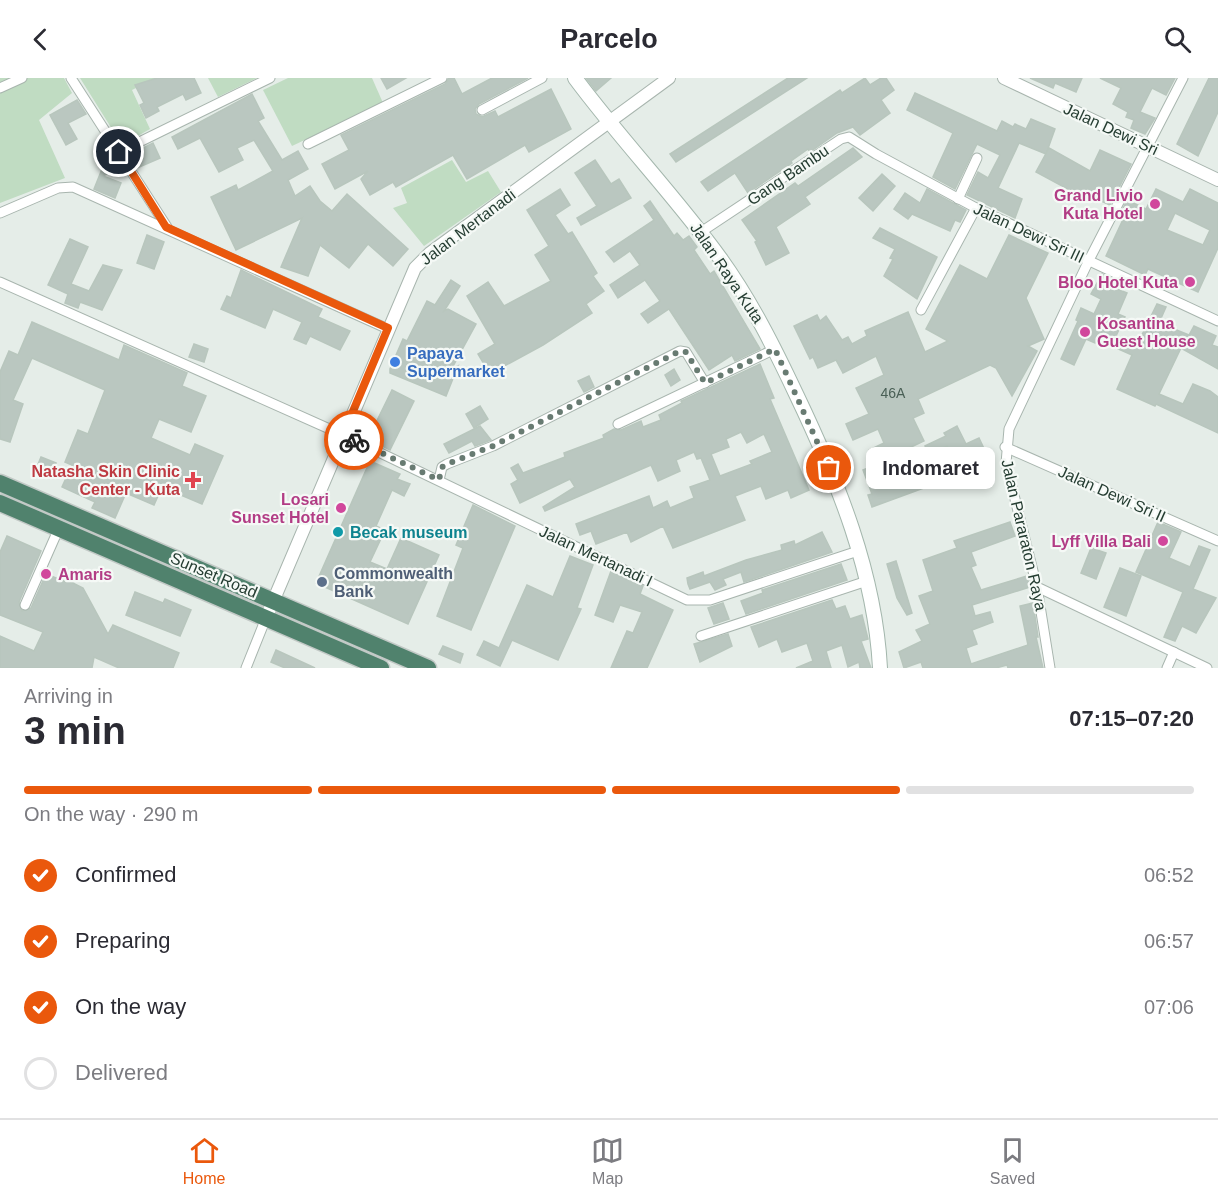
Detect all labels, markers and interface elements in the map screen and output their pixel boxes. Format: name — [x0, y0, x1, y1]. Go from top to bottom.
icon: back — [24, 23, 57, 56]
icon: search — [1161, 23, 1194, 56]
text: Parcelo — [560, 24, 658, 54]
street label: Jalan Dewi Sri — [1061, 100, 1161, 158]
pin — [93, 126, 144, 177]
icon: home — [102, 135, 135, 168]
street label: Gang Bambu — [744, 142, 832, 208]
street label: Jalan Mertanadi — [417, 186, 519, 268]
place label: Grand Livio Kuta Hotel — [1054, 187, 1143, 222]
marker: Grand Livio Kuta Hotel — [1148, 197, 1162, 211]
street label: Jalan Dewi Sri III — [971, 200, 1087, 266]
street label: Jalan Raya Kuta — [687, 220, 767, 327]
place label: Bloo Hotel Kuta — [1058, 274, 1178, 291]
marker: Bloo Hotel Kuta — [1183, 275, 1197, 289]
place label: Kosantina Guest House — [1097, 315, 1196, 350]
marker: Kosantina Guest House — [1078, 325, 1092, 339]
place label: Papaya Supermarket — [407, 345, 505, 380]
marker: Papaya Supermarket — [388, 355, 402, 369]
house number: 46A — [881, 385, 906, 401]
courier — [324, 410, 384, 470]
icon: bike — [338, 424, 371, 457]
pin — [803, 442, 854, 493]
callout: Indomaret — [865, 447, 994, 489]
icon: bag — [812, 451, 845, 484]
text: Indomaret — [882, 457, 979, 479]
street label: Jalan Pararaton Raya — [998, 458, 1050, 612]
place label: Natasha Skin Clinic Center - Kuta — [32, 463, 180, 498]
street label: Jalan Dewi Sri II — [1056, 463, 1168, 525]
marker: Natasha Skin Clinic Center - Kuta — [184, 471, 202, 489]
place label: Losari Sunset Hotel — [231, 491, 329, 526]
marker: Losari Sunset Hotel — [334, 501, 348, 515]
street label: Jalan Mertanadi I — [537, 522, 655, 590]
place label: Becak museum — [350, 524, 467, 541]
marker: Becak museum — [331, 525, 345, 539]
place label: Lyff Villa Bali — [1051, 533, 1151, 550]
marker: Lyff Villa Bali — [1156, 534, 1170, 548]
street label: Sunset Road — [168, 549, 260, 601]
place label: Commonwealth Bank — [334, 565, 453, 600]
place label: Amaris — [58, 566, 112, 583]
marker: Amaris — [39, 567, 53, 581]
marker: Commonwealth Bank — [315, 575, 329, 589]
text: Arriving in — [24, 685, 113, 707]
text: 07:15–07:20 — [1069, 706, 1194, 731]
text: 3 min — [24, 709, 126, 752]
text: On the way · 290 m — [24, 803, 199, 825]
icon: check — [24, 859, 57, 892]
text: Confirmed — [75, 862, 176, 887]
text: 06:52 — [1144, 864, 1194, 886]
icon: check — [24, 925, 57, 958]
text: Preparing — [75, 928, 170, 953]
text: 06:57 — [1144, 930, 1194, 952]
icon: check — [24, 991, 57, 1024]
text: On the way — [75, 994, 186, 1019]
text: 07:06 — [1144, 996, 1194, 1018]
text: Delivered — [75, 1060, 168, 1085]
tab: Home — [183, 1134, 226, 1188]
tab: Map — [591, 1134, 624, 1188]
tab: Saved — [990, 1134, 1035, 1188]

